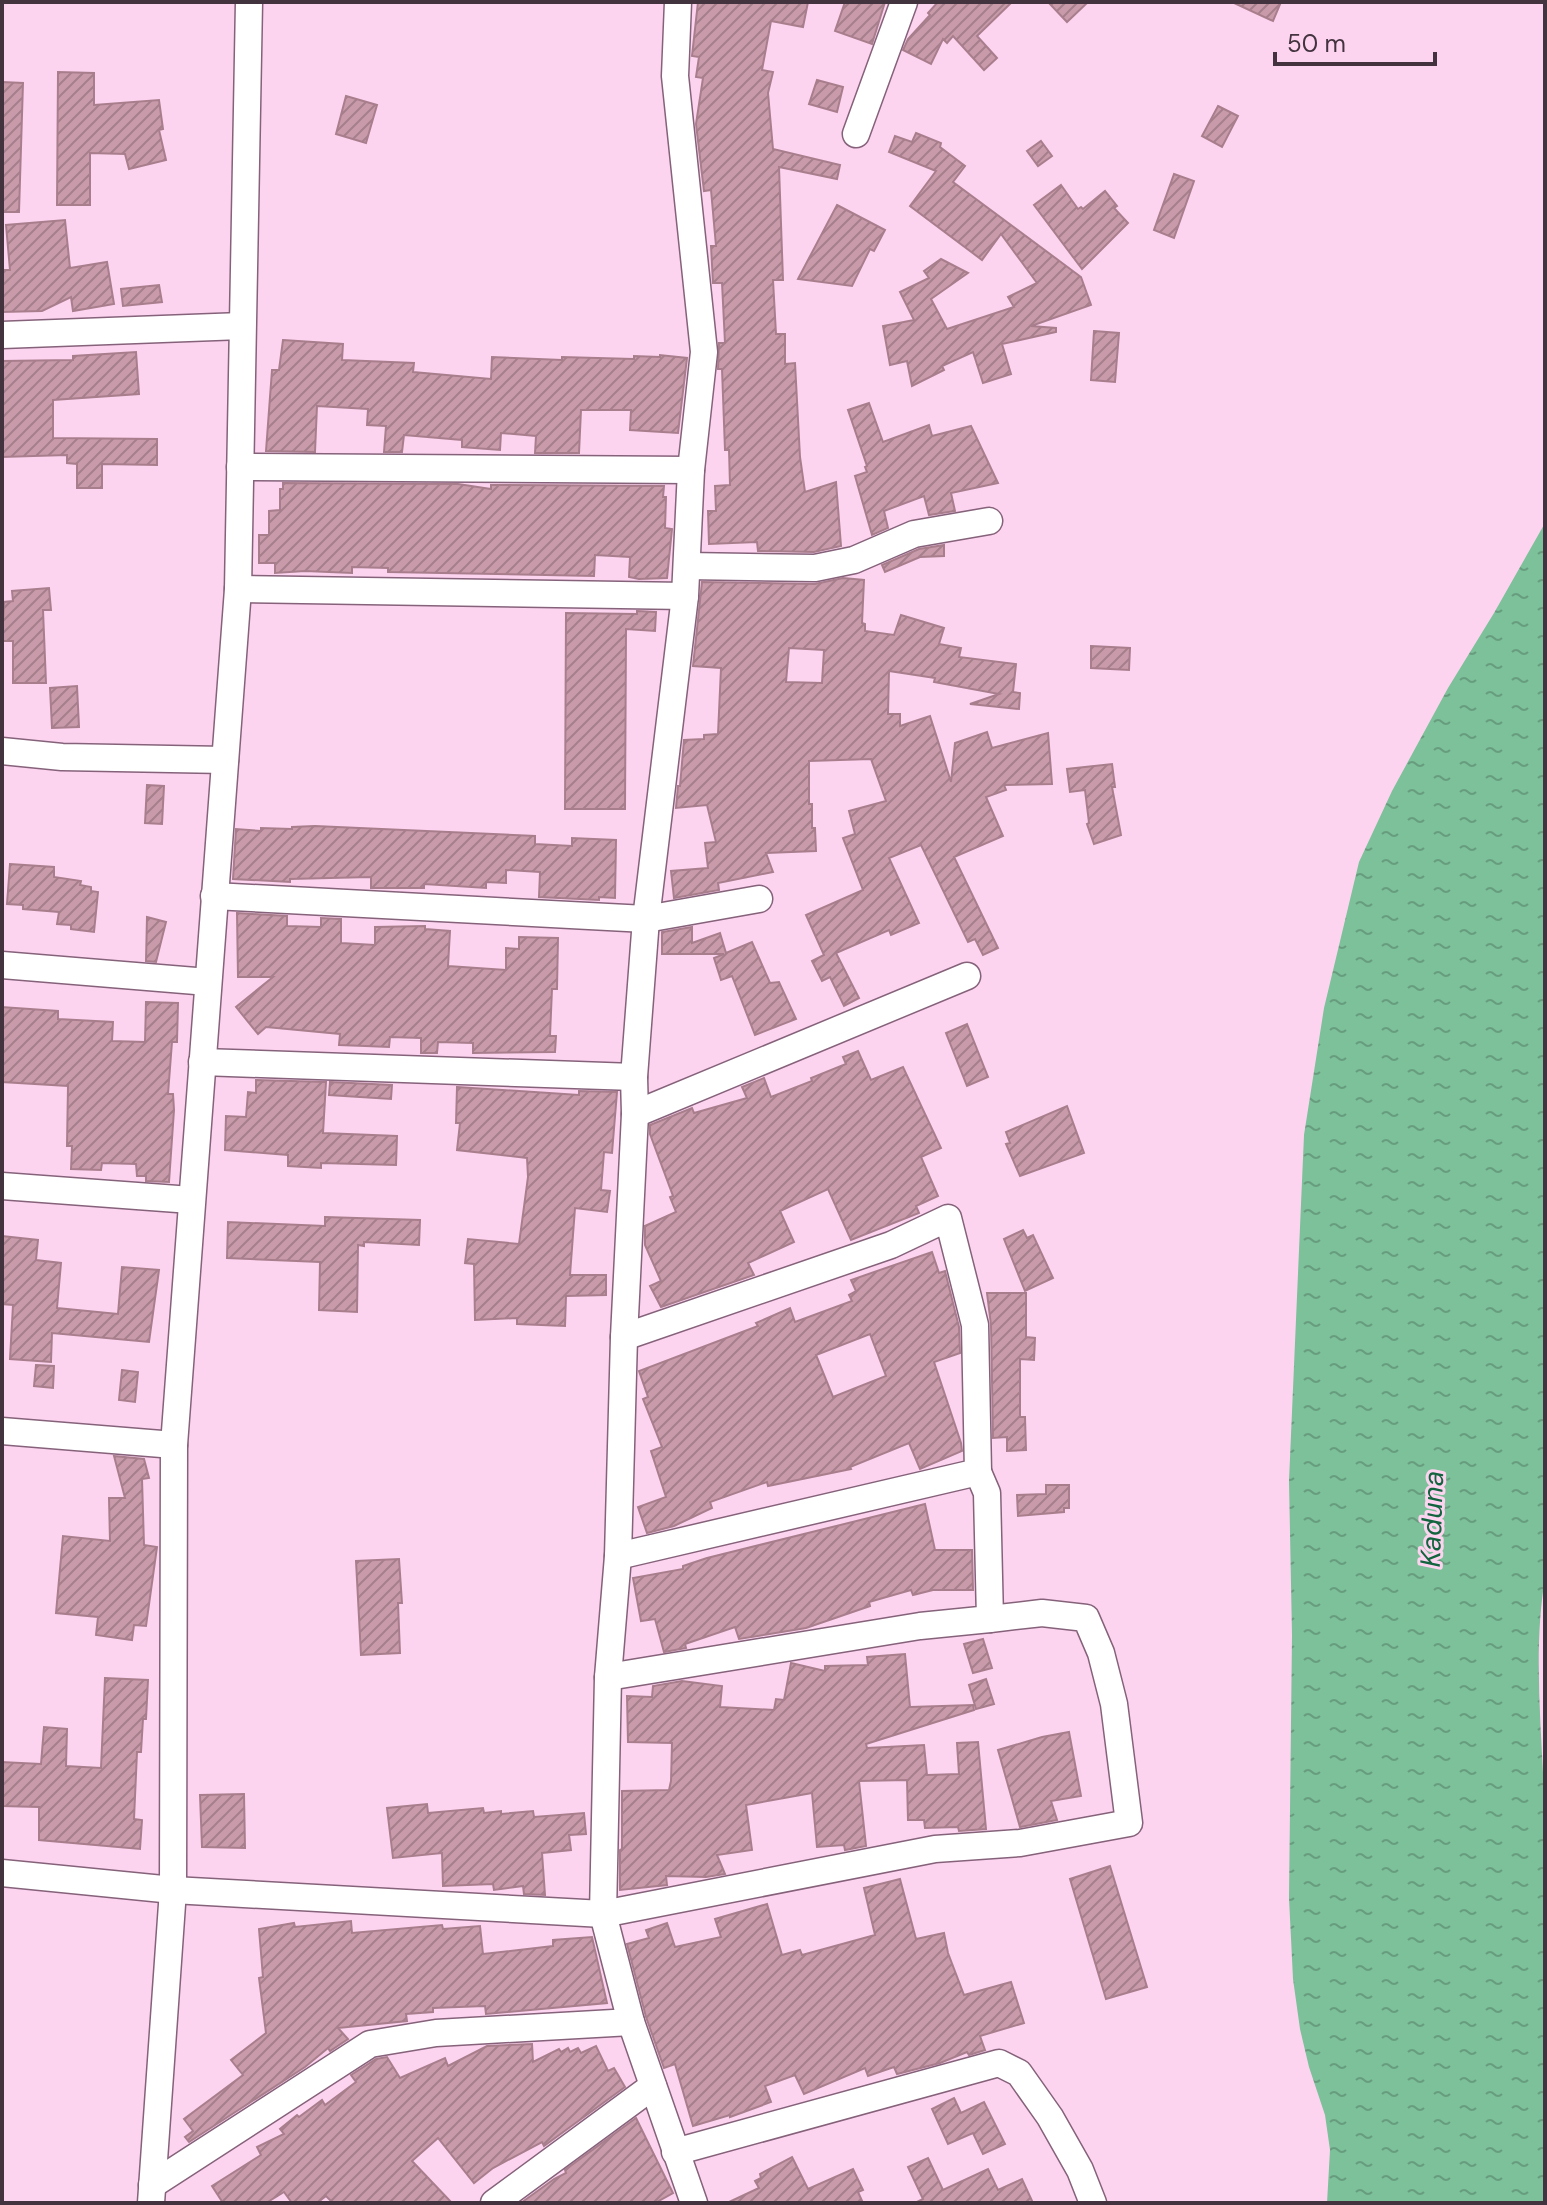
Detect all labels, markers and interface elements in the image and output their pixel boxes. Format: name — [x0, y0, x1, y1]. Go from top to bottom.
scale bar — [1275, 16, 1435, 66]
text: 50 m — [1287, 28, 1346, 59]
water label: Kaduna — [1412, 1470, 1452, 1568]

